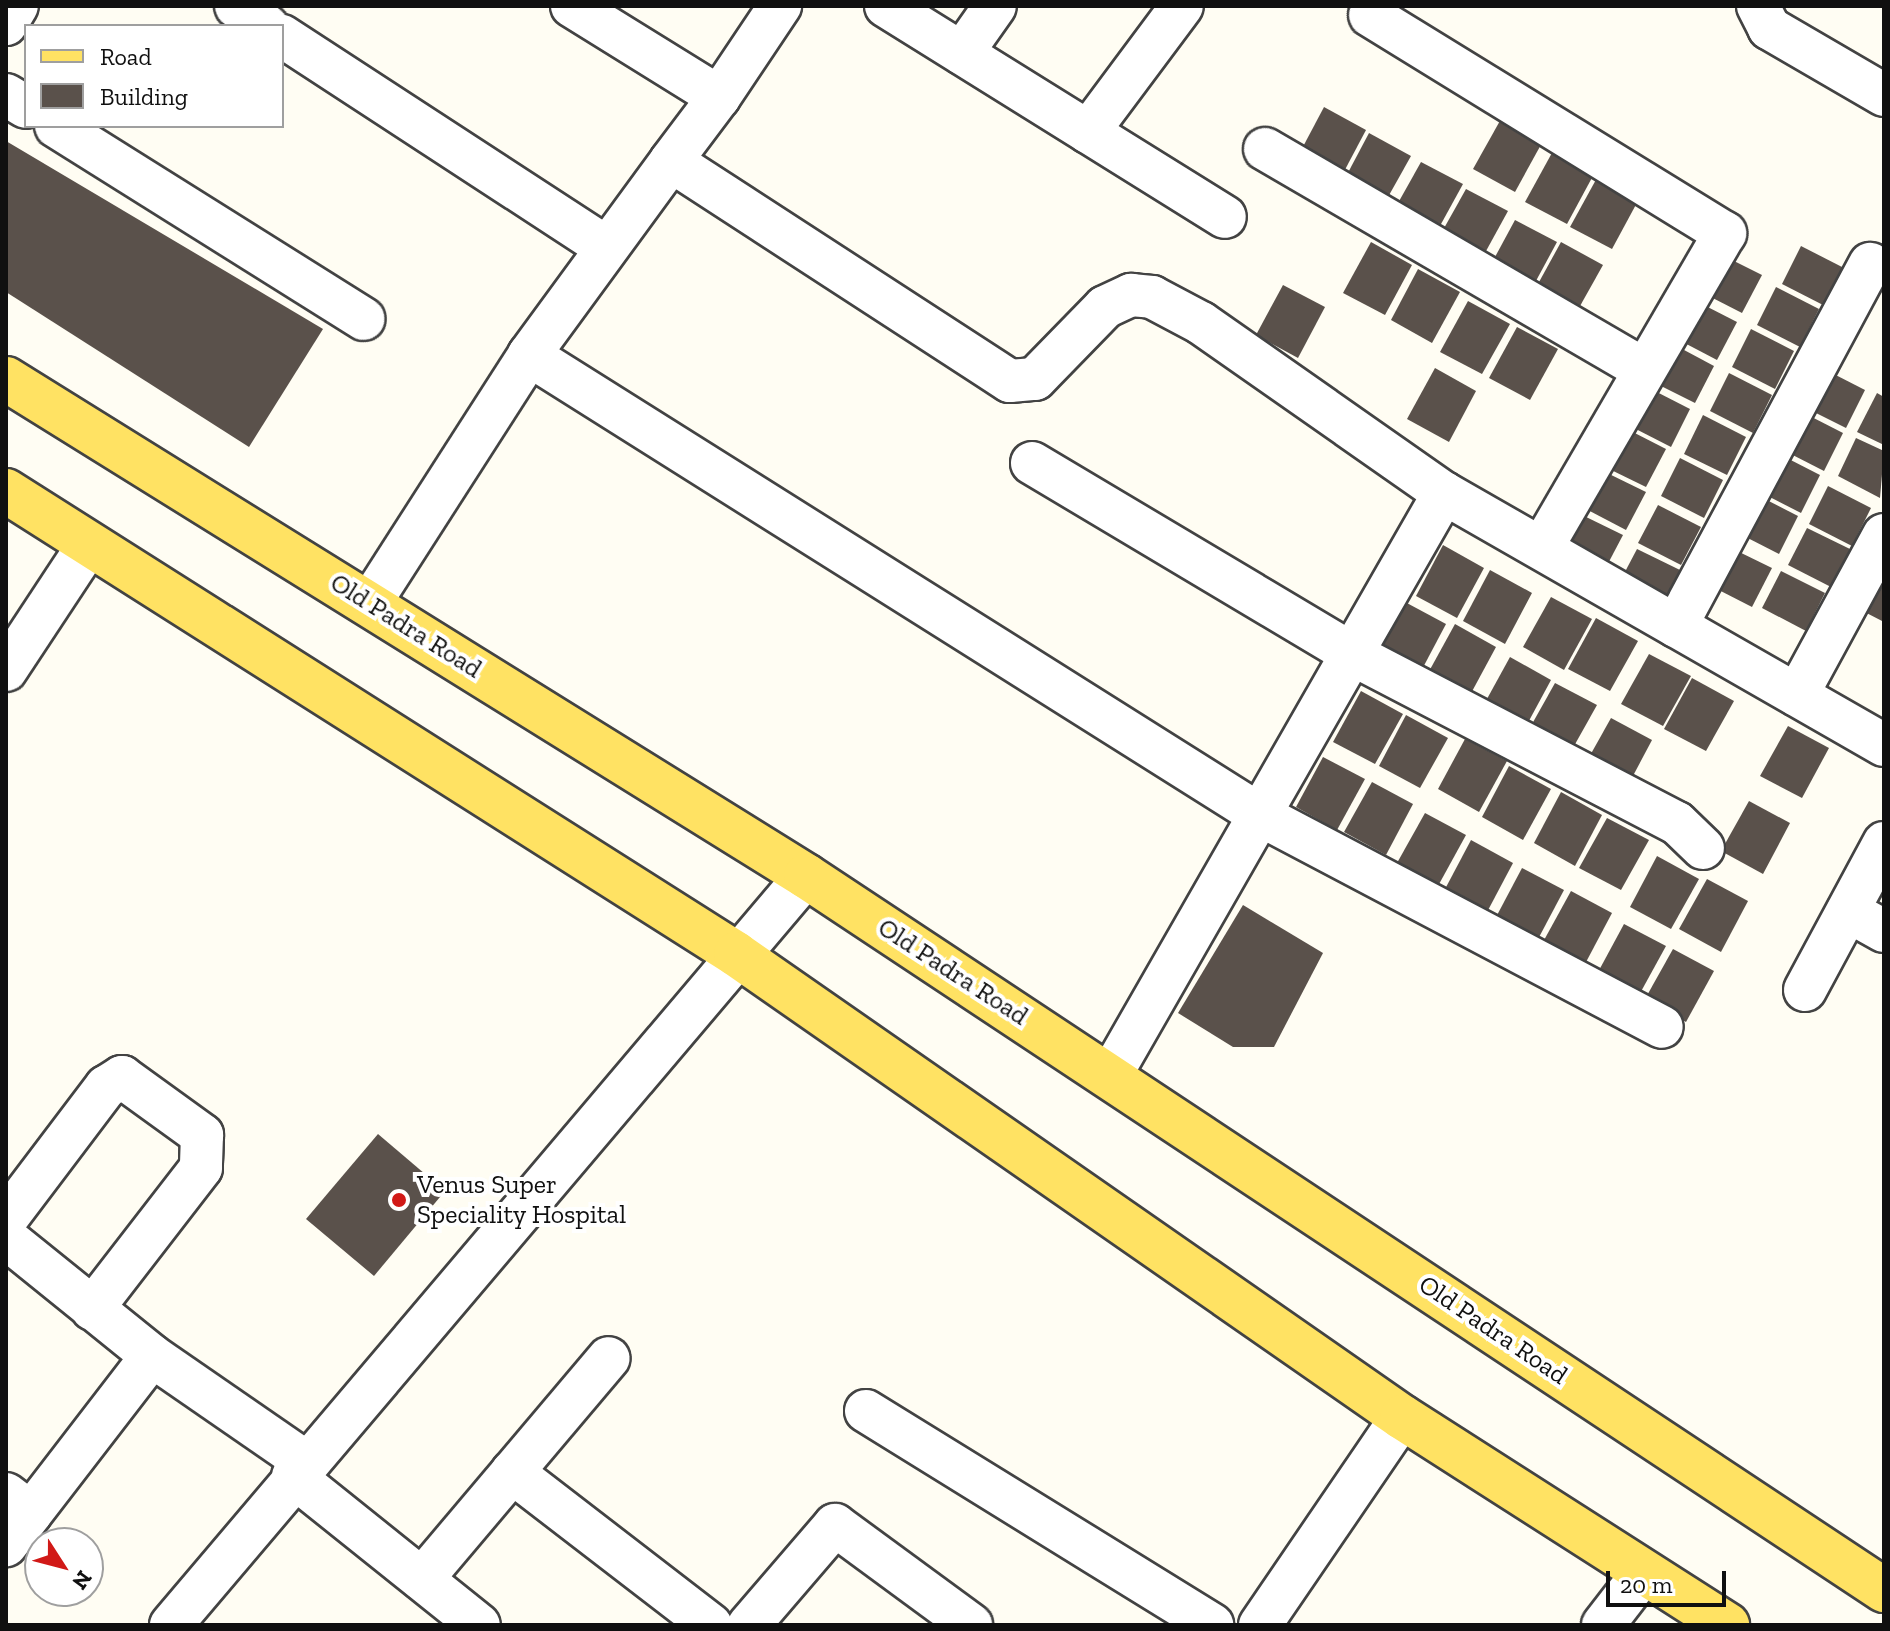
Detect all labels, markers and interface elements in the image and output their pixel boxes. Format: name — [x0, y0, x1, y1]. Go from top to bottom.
legend — [24, 24, 284, 128]
text: Road — [100, 42, 152, 71]
text: Building — [100, 82, 188, 111]
street label: Old Padra Road — [325, 567, 487, 685]
street label: Old Padra Road — [872, 912, 1034, 1032]
place label: Venus Super Speciality Hospital — [417, 1169, 627, 1230]
marker: Venus Super Speciality Hospital — [388, 1189, 410, 1211]
street label: Old Padra Road — [1413, 1269, 1573, 1391]
north arrow — [24, 1527, 104, 1607]
scale bar — [1610, 1555, 1730, 1605]
text: N — [66, 1566, 98, 1595]
text: 20 m — [1620, 1570, 1672, 1599]

